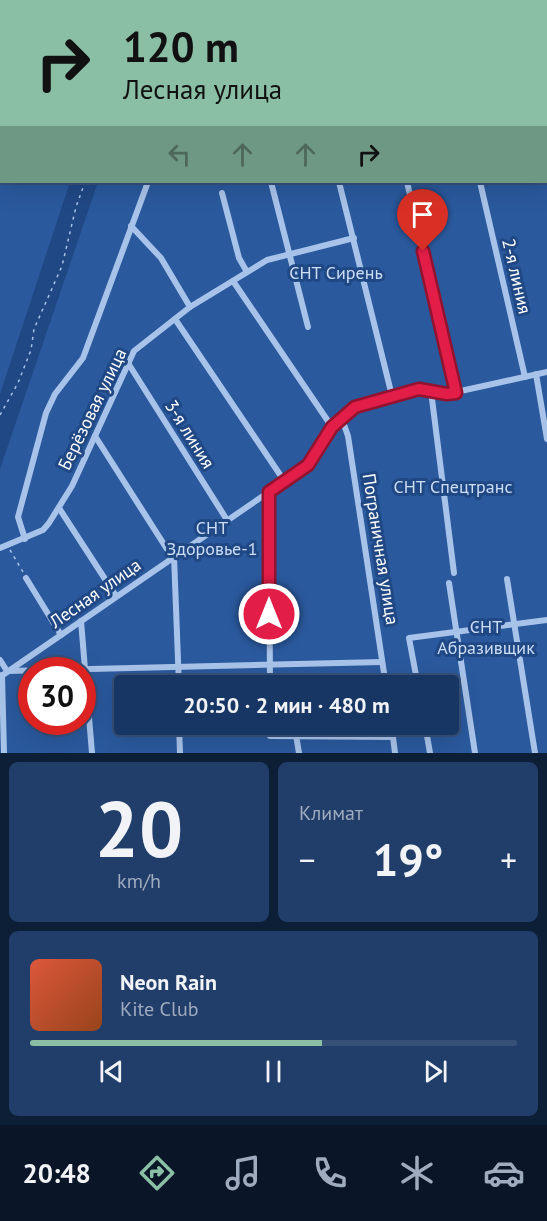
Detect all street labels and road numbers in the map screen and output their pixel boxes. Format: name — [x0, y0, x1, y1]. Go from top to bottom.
street label: 2-я линия — [497, 236, 537, 316]
street label: Берёзовая улица — [53, 344, 131, 474]
street label: 3-я линия — [160, 395, 220, 473]
street label: Пограничная улица — [358, 472, 404, 626]
street label: Лесная улица — [44, 553, 145, 633]

